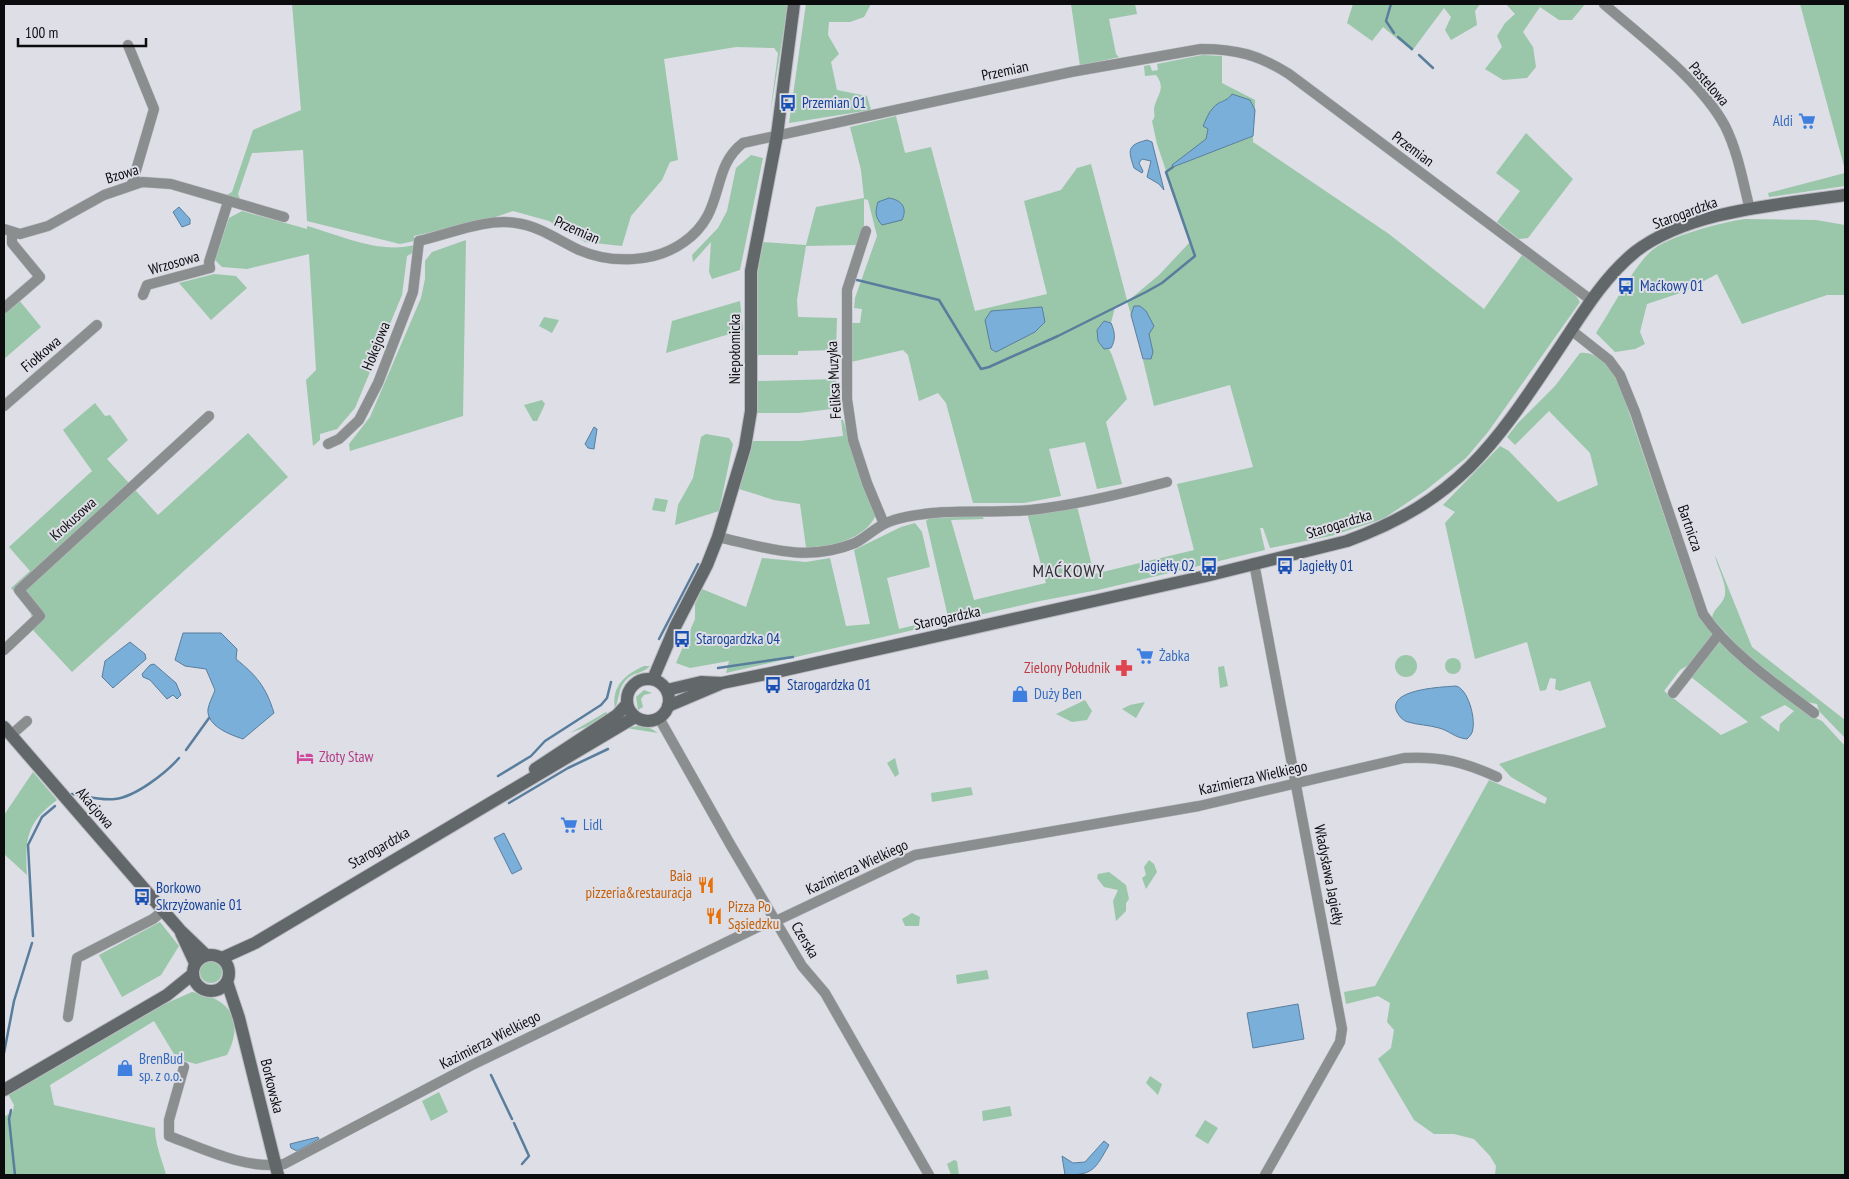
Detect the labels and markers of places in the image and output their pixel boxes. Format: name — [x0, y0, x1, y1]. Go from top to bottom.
bus stop icon: Przemian 01 — [778, 93, 798, 113]
place label: Przemian 01 — [802, 93, 866, 112]
place label: Aldi — [1773, 111, 1793, 130]
supermarket icon: Aldi — [1797, 111, 1817, 131]
bus stop icon: Maćkowy 01 — [1616, 276, 1636, 296]
place label: Maćkowy 01 — [1640, 276, 1704, 295]
place label: Jagiełły 02 — [1140, 556, 1195, 575]
bus stop icon: Jagiełły 02 — [1199, 556, 1219, 576]
bus stop icon: Jagiełły 01 — [1275, 556, 1295, 576]
place label: Jagiełły 01 — [1298, 556, 1353, 575]
bus stop icon: Starogardzka 04 — [672, 629, 692, 649]
place label: Starogardzka 04 — [696, 629, 780, 648]
supermarket icon: Żabka — [1135, 646, 1155, 666]
place label: Żabka — [1159, 646, 1190, 665]
place label: Zielony Południk — [1024, 658, 1110, 677]
pharmacy icon: Zielony Południk — [1114, 658, 1134, 678]
bus stop icon: Starogardzka 01 — [763, 675, 783, 695]
place label: Starogardzka 01 — [787, 675, 871, 694]
shop icon: Duży Ben — [1010, 684, 1030, 704]
place label: Duży Ben — [1034, 684, 1082, 703]
hotel icon: Złoty Staw — [295, 747, 315, 767]
place label: Złoty Staw — [319, 747, 374, 766]
supermarket icon: Lidl — [559, 815, 579, 835]
place label: Lidl — [583, 815, 603, 834]
place label: Baia pizzeria&restauracja — [586, 866, 692, 902]
restaurant icon: Baia pizzeria&restauracja — [696, 875, 716, 895]
place label: Borkowo Skrzyżowanie 01 — [156, 878, 242, 914]
bus stop icon: Borkowo Skrzyżowanie 01 — [132, 887, 152, 907]
place label: Pizza Po Sąsiedzku — [728, 897, 779, 933]
restaurant icon: Pizza Po Sąsiedzku — [704, 906, 724, 926]
place label: BrenBud sp. z o.o. — [139, 1049, 183, 1085]
shop icon: BrenBud sp. z o.o. — [115, 1058, 135, 1078]

